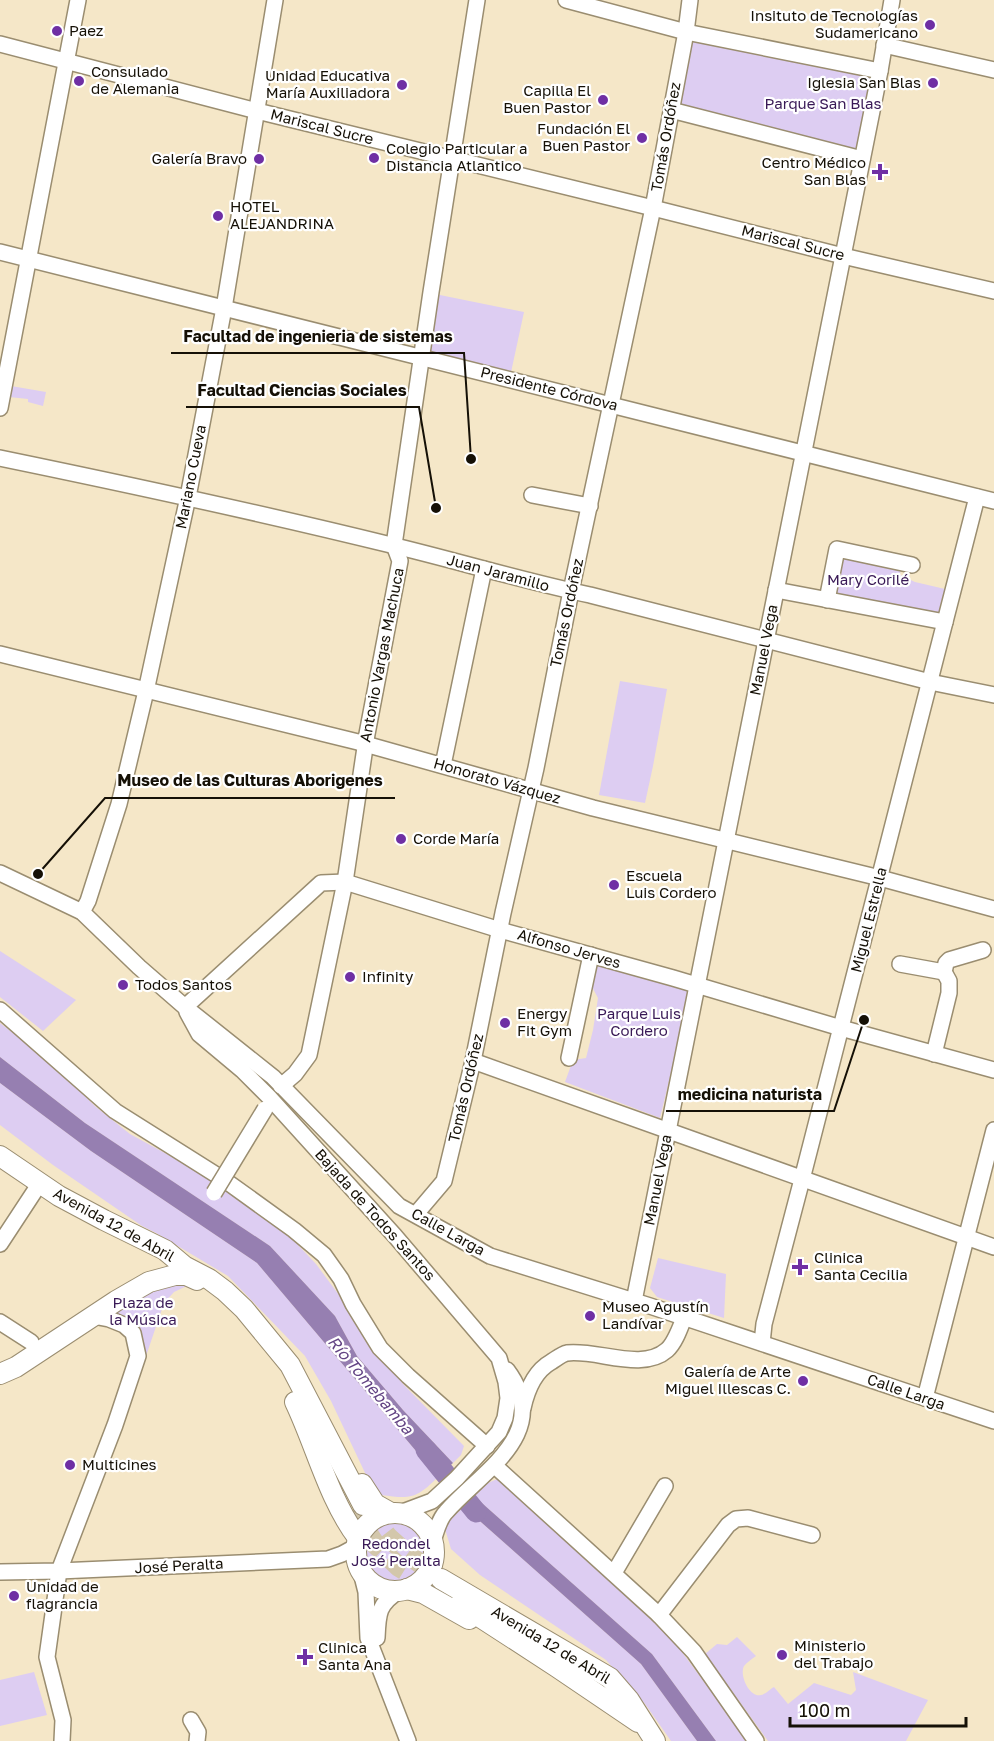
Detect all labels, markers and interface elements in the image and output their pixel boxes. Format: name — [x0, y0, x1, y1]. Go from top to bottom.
place label: Insituto de Tecnologías Sudamericano — [750, 6, 918, 41]
marker: Insituto de Tecnologías Sudamericano — [923, 18, 937, 32]
place label: Paez — [69, 21, 104, 39]
marker: Paez — [50, 24, 64, 38]
place label: Consulado de Alemania — [91, 62, 179, 97]
place label: Unidad Educativa María Auxiliadora — [265, 66, 390, 101]
place label: Iglesia San Blas — [807, 73, 921, 91]
marker: Consulado de Alemania — [72, 74, 86, 88]
marker: Iglesia San Blas — [926, 76, 940, 90]
marker: Unidad Educativa María Auxiliadora — [395, 78, 409, 92]
street label: Tomás Ordóñez — [647, 80, 684, 193]
place label: Capilla El Buen Pastor — [503, 81, 591, 116]
marker: Capilla El Buen Pastor — [596, 93, 610, 107]
park label: Parque San Blas — [765, 94, 882, 112]
street label: Mariscal Sucre — [269, 105, 376, 148]
place label: Fundación El Buen Pastor — [537, 119, 630, 154]
marker: Fundación El Buen Pastor — [635, 131, 649, 145]
place label: Colegio Particular a Distancia Atlantico — [386, 139, 527, 174]
place label: Galería Bravo — [151, 149, 247, 167]
marker: Colegio Particular a Distancia Atlantico — [367, 151, 381, 165]
marker: Galería Bravo — [252, 152, 266, 166]
place label: Centro Médico San Blas — [762, 153, 866, 188]
marker: Centro Médico San Blas — [871, 163, 889, 181]
place label: HOTEL ALEJANDRINA — [230, 197, 334, 232]
marker: HOTEL ALEJANDRINA — [211, 209, 225, 223]
street label: Mariscal Sucre — [740, 221, 847, 264]
callout: Facultad de ingenieria de sistemas — [171, 319, 464, 353]
text: Facultad de ingenieria de sistemas — [183, 326, 453, 346]
street label: Presidente Córdova — [479, 362, 620, 414]
callout: Facultad Ciencias Sociales — [186, 373, 419, 407]
text: Facultad Ciencias Sociales — [197, 380, 407, 400]
street label: Mariano Cueva — [171, 423, 209, 530]
street label: Juan Jaramillo — [445, 550, 552, 594]
street label: Tomás Ordóñez — [546, 556, 586, 669]
street label: Antonio Vargas Machuca — [355, 566, 407, 744]
park label: Mary Corilé — [827, 570, 909, 588]
street label: Manuel Vega — [745, 603, 781, 697]
street label: Honorato Vázquez — [432, 753, 563, 807]
callout: Museo de las Culturas Aborigenes — [105, 764, 395, 798]
text: Museo de las Culturas Aborigenes — [117, 770, 383, 790]
place label: Corde María — [413, 829, 499, 847]
marker: Corde María — [394, 832, 408, 846]
street label: Miguel Estrella — [846, 865, 890, 974]
place label: Escuela Luis Cordero — [626, 866, 717, 901]
marker: Escuela Luis Cordero — [607, 878, 621, 892]
street label: Alfonso Jerves — [516, 925, 623, 971]
place label: Infinity — [362, 967, 414, 985]
marker: Infinity — [343, 970, 357, 984]
place label: Todos Santos — [135, 975, 232, 993]
marker: Todos Santos — [116, 978, 130, 992]
place label: Energy Fit Gym — [517, 1004, 572, 1039]
park label: Parque Luis Cordero — [597, 1004, 681, 1039]
marker: Energy Fit Gym — [498, 1016, 512, 1030]
street label: Tomás Ordóñez — [444, 1031, 486, 1144]
callout: medicina naturista — [666, 1077, 834, 1111]
text: medicina naturista — [678, 1084, 822, 1104]
street label: Manuel Vega — [639, 1133, 675, 1227]
street label: Bajada de Todos Santos — [312, 1145, 440, 1284]
street label: Avenida 12 de Abril — [51, 1183, 178, 1265]
street label: Calle Larga — [409, 1204, 488, 1259]
place label: Clinica Santa Cecilia — [814, 1248, 908, 1283]
marker: Clinica Santa Cecilia — [791, 1258, 809, 1276]
park label: Plaza de la Música — [109, 1293, 177, 1328]
place label: Museo Agustín Landívar — [602, 1297, 709, 1332]
marker: Museo Agustín Landívar — [583, 1309, 597, 1323]
water label: Río Tomebamba — [324, 1332, 419, 1439]
place label: Galería de Arte Miguel Illescas C. — [665, 1362, 791, 1397]
street label: Calle Larga — [865, 1369, 948, 1413]
marker: Galería de Arte Miguel Illescas C. — [796, 1374, 810, 1388]
place label: Multicines — [82, 1455, 157, 1473]
marker: Multicines — [63, 1458, 77, 1472]
park label: Redondel José Peralta — [351, 1534, 441, 1569]
street label: José Peralta — [134, 1554, 224, 1576]
place label: Unidad de flagrancia — [26, 1577, 99, 1612]
marker: Unidad de flagrancia — [7, 1589, 21, 1603]
street label: Avenida 12 de Abril — [489, 1601, 615, 1687]
place label: Ministerio del Trabajo — [794, 1636, 873, 1671]
place label: Clinica Santa Ana — [318, 1638, 391, 1673]
marker: Clinica Santa Ana — [296, 1648, 314, 1666]
marker: Ministerio del Trabajo — [775, 1648, 789, 1662]
scale bar — [790, 1690, 966, 1728]
text: 100 m — [799, 1699, 850, 1721]

